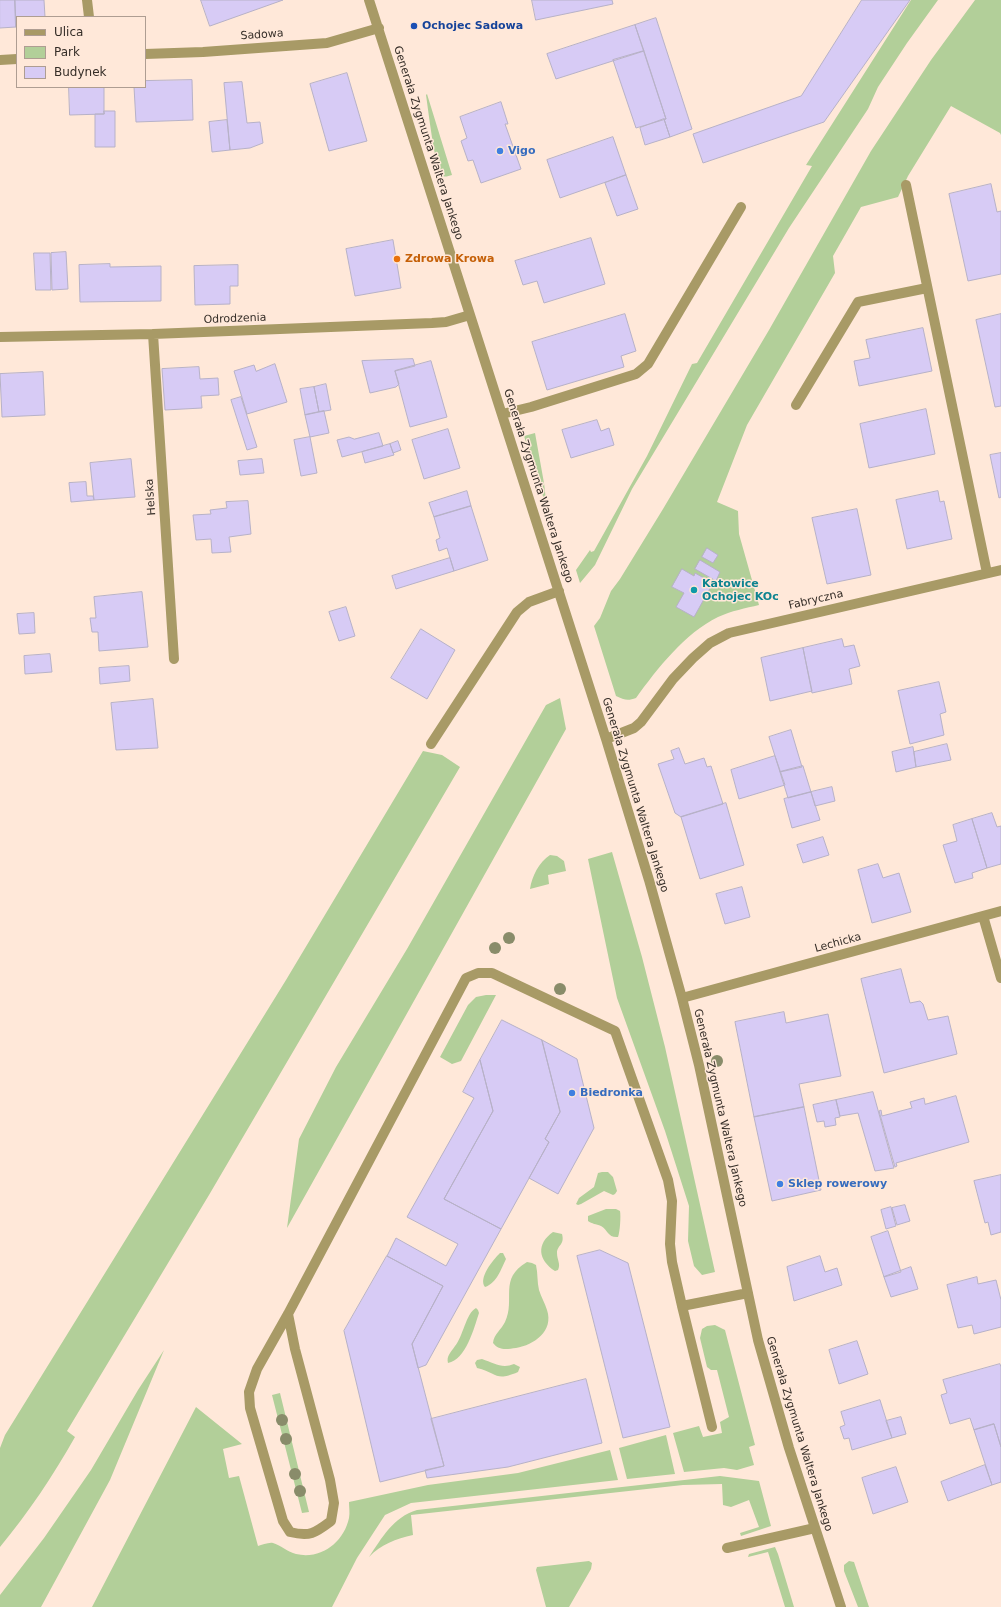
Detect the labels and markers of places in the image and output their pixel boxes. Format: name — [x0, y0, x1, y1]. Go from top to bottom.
place label: Ochojec Sadowa — [422, 19, 523, 33]
marker: Ochojec Sadowa — [409, 21, 419, 31]
place label: Vigo — [508, 144, 536, 158]
marker: Vigo — [495, 146, 505, 156]
place label: Zdrowa Krowa — [405, 252, 494, 266]
marker: Zdrowa Krowa — [392, 254, 402, 264]
place label: Katowice Ochojec KOc — [702, 577, 779, 603]
marker: Katowice Ochojec KOc — [689, 585, 699, 595]
place label: Biedronka — [580, 1086, 643, 1100]
marker: Biedronka — [567, 1088, 577, 1098]
place label: Sklep rowerowy — [788, 1177, 887, 1191]
marker: Sklep rowerowy — [775, 1179, 785, 1189]

